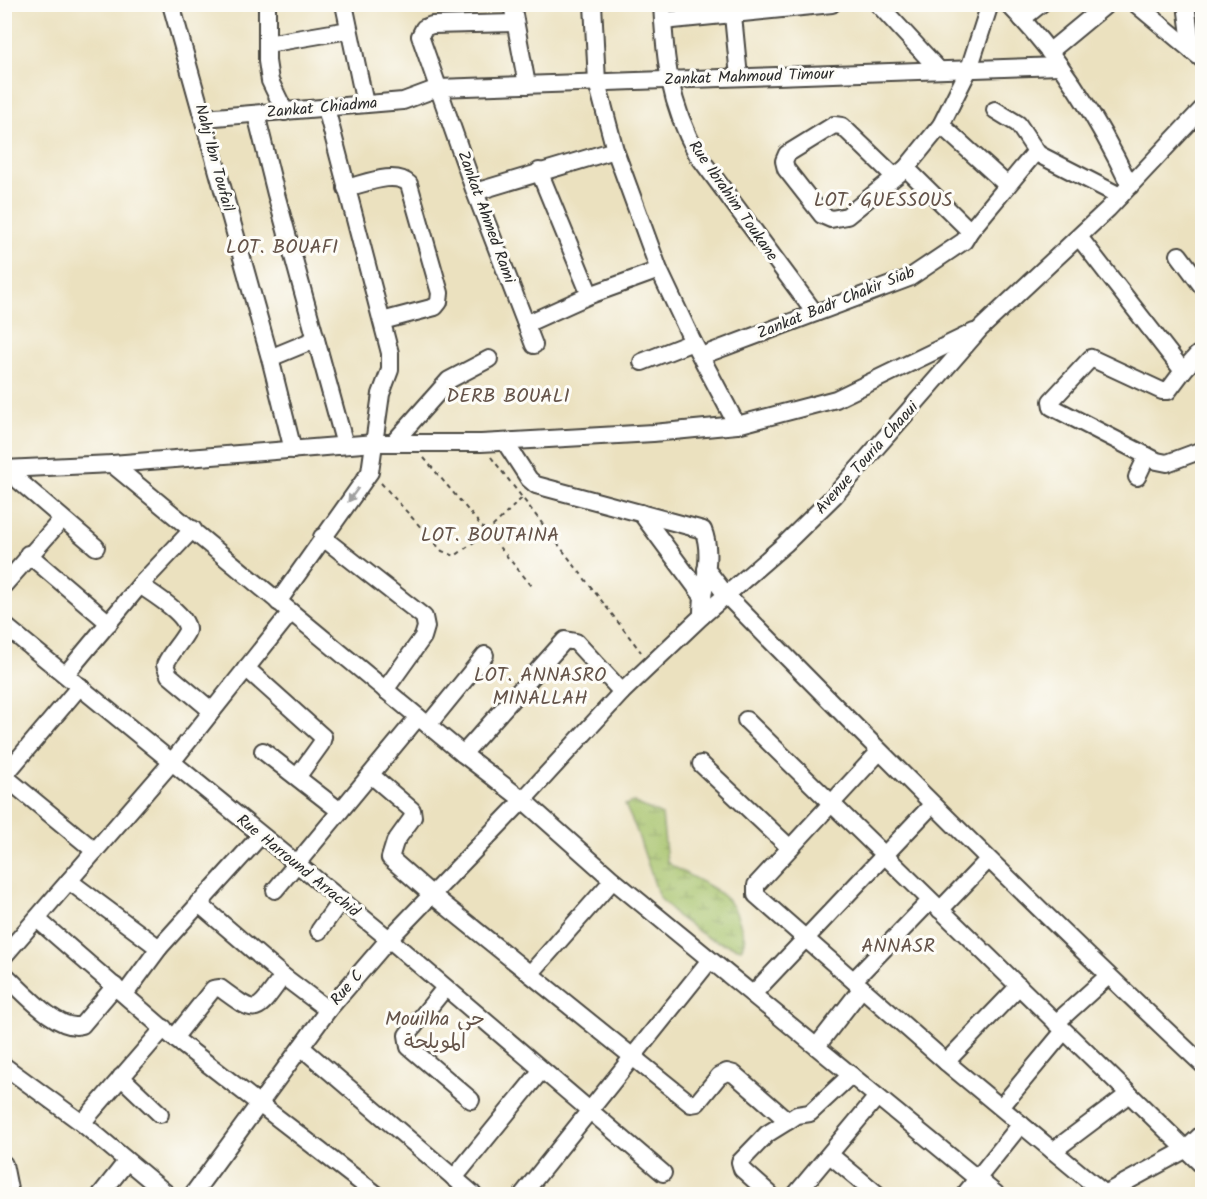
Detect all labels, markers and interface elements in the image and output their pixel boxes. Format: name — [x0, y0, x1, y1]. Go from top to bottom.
street label: Zankat Mahmoud Timour — [664, 61, 836, 92]
street label: Zankat Chiadma — [265, 91, 379, 125]
street label: Nahj Ibn Toufail — [188, 101, 240, 215]
street label: Rue Ibrahim Toukane — [682, 135, 784, 267]
street label: Zankat Ahmed Rami — [450, 147, 522, 288]
district label: LOT. GUESSOUS — [814, 185, 953, 217]
district label: LOT. BOUAFI — [226, 232, 338, 264]
street label: Zankat Badr Chakir Siab — [753, 260, 919, 346]
district label: DERB BOUALI — [446, 381, 570, 413]
street label: Avenue Touria Chaoui — [809, 395, 925, 520]
one-way arrow — [347, 487, 359, 502]
district label: LOT. BOUTAINA — [421, 520, 559, 552]
district label: LOT. ANNASRO MINALLAH — [474, 660, 606, 715]
street label: Rue Harround Arrachid — [231, 808, 366, 924]
district label: ANNASR — [861, 931, 935, 963]
street label: Rue C — [324, 965, 370, 1011]
district label: Mouilha حي المويلحة — [385, 1004, 485, 1059]

